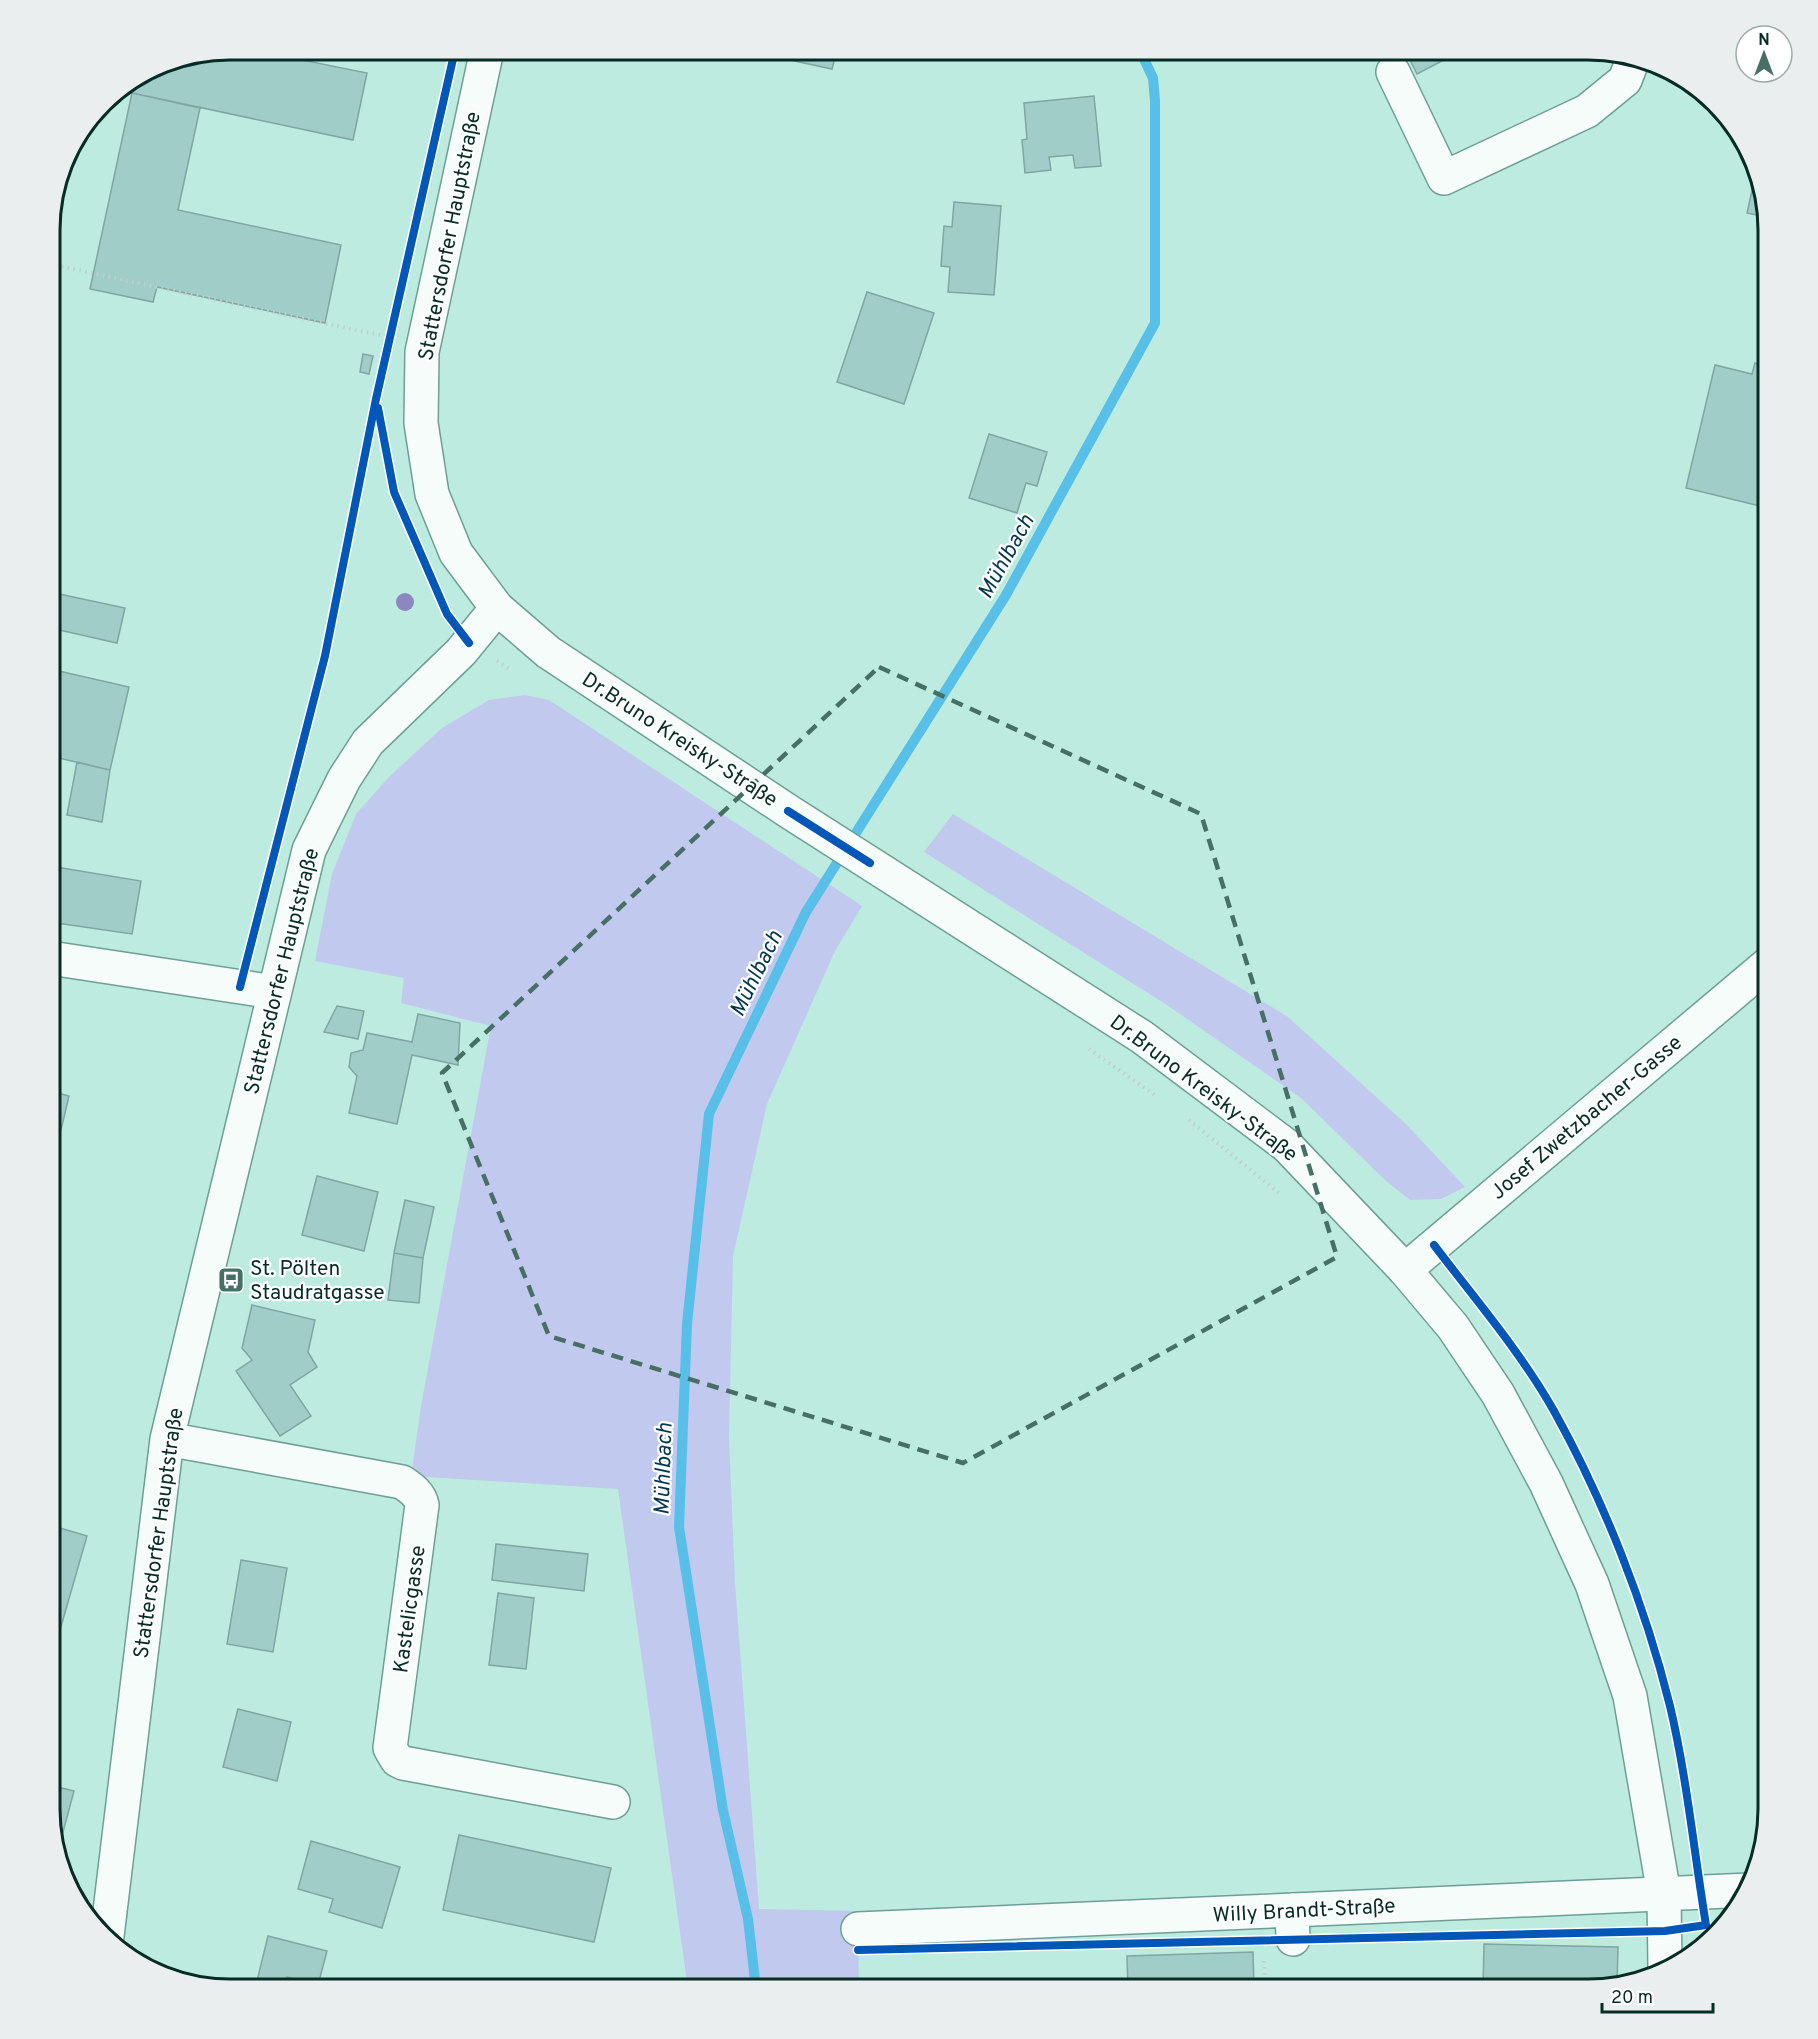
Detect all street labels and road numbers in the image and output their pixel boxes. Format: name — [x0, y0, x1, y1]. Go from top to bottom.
street label: Stattersdorfer Hauptstraße — [413, 110, 488, 363]
street label: Dr.Bruno Kreisky-Straße — [576, 667, 782, 814]
street label: Stattersdorfer Hauptstraße — [239, 845, 326, 1097]
street label: Dr.Bruno Kreisky-Straße — [1104, 1010, 1302, 1169]
street label: Josef Zwetzbacher-Gasse — [1486, 1030, 1688, 1206]
street label: Stattersdorfer Hauptstraße — [129, 1406, 190, 1660]
street label: Kastelicgasse — [388, 1544, 433, 1675]
street label: Willy Brandt-Straße — [1212, 1893, 1396, 1930]

